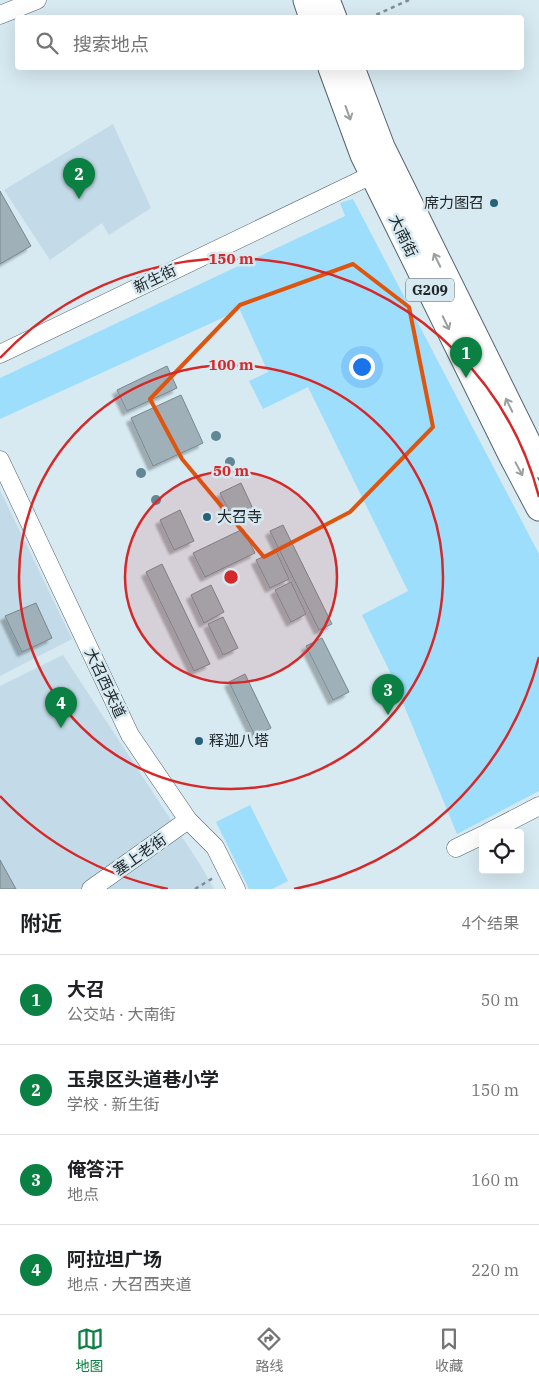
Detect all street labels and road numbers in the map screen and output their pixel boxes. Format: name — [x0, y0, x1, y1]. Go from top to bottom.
street label: 大南街 — [385, 211, 422, 260]
street label: 新生街 — [130, 260, 179, 297]
road number: G209 — [406, 278, 454, 302]
street label: 大召西夹道 — [81, 645, 130, 721]
street label: 塞上老街 — [110, 830, 170, 880]

